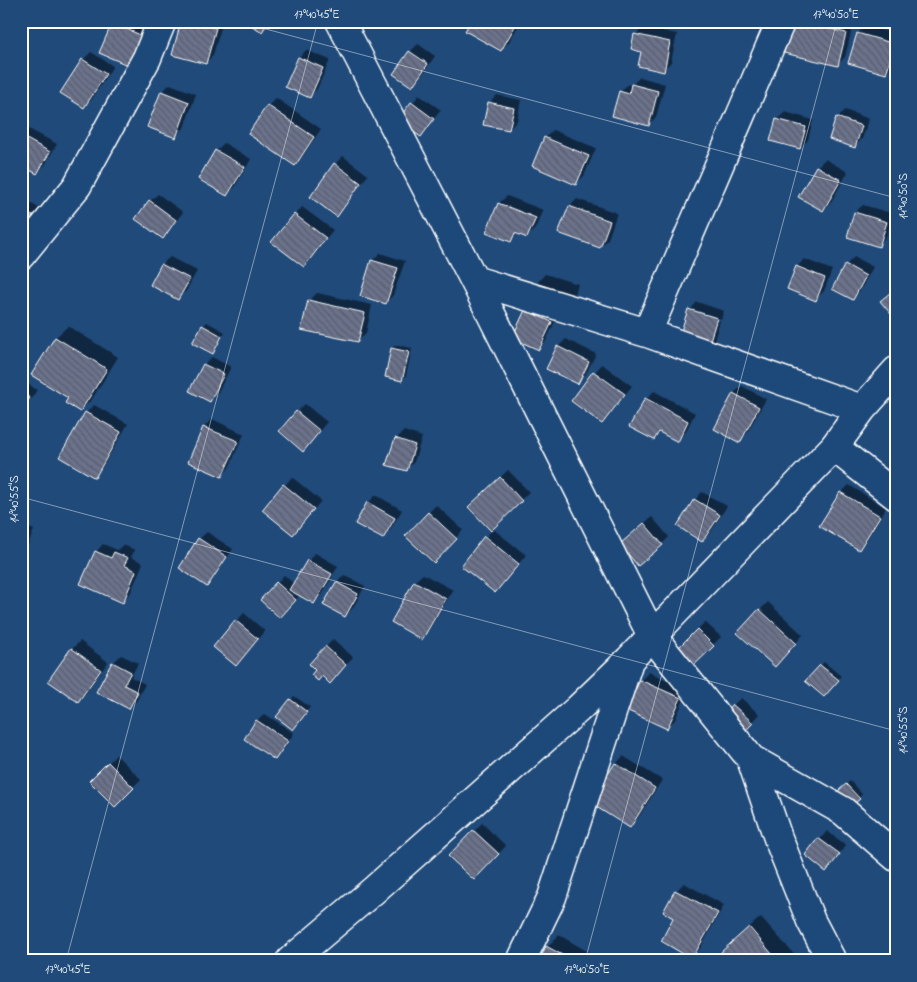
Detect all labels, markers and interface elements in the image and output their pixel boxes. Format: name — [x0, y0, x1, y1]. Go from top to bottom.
text: 17°40'45"E — [294, 6, 340, 24]
text: 17°40'50"E — [813, 6, 859, 24]
text: 14°40'50"S — [895, 173, 913, 219]
text: 14°40'55"S — [6, 475, 24, 523]
text: 14°40'55"S — [895, 706, 913, 754]
text: 17°40'45"E — [45, 961, 91, 979]
text: 17°40'50"E — [564, 961, 610, 979]

